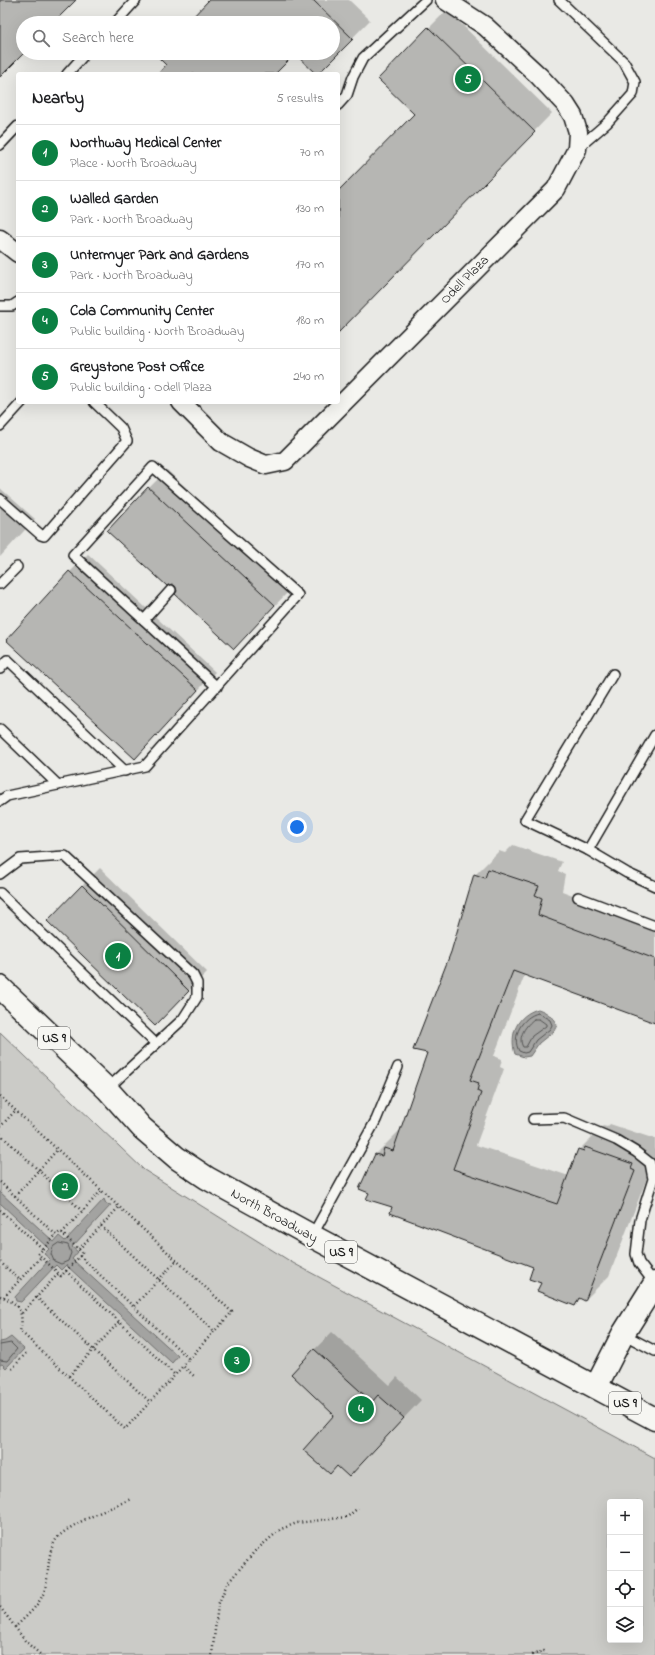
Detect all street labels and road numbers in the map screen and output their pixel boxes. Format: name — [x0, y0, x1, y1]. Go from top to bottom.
street label: Odell Plaza — [436, 251, 494, 309]
road number: US 9 — [38, 1027, 70, 1049]
street label: North Broadway — [226, 1183, 322, 1250]
road number: US 9 — [325, 1241, 357, 1263]
road number: US 9 — [609, 1392, 641, 1414]

